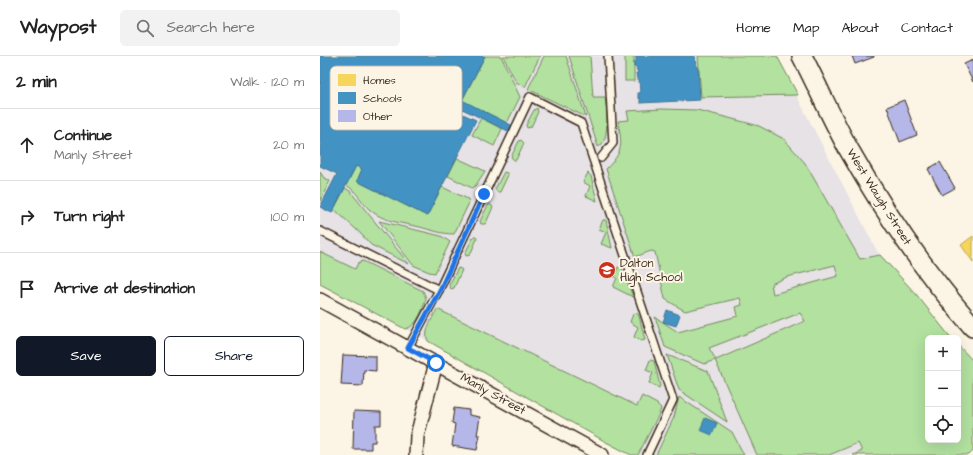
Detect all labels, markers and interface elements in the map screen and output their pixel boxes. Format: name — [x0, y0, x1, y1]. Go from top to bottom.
search box — [120, 10, 400, 46]
text: Waypost — [20, 14, 96, 41]
icon: search — [134, 17, 156, 39]
text: Search here — [166, 17, 255, 38]
text: Home — [736, 18, 771, 38]
text: Map — [793, 18, 819, 38]
text: About — [841, 18, 879, 38]
text: Contact — [901, 18, 953, 38]
legend — [330, 66, 462, 130]
text: 2 min — [16, 70, 57, 94]
text: Walk · 120 m — [230, 73, 304, 91]
text: Homes — [363, 73, 396, 88]
text: Schools — [363, 91, 403, 106]
text: Other — [363, 109, 392, 124]
text: Continue — [54, 125, 112, 146]
icon: ahead — [16, 134, 38, 156]
text: 20 m — [273, 136, 304, 154]
street label: West Waugh Street — [842, 145, 916, 249]
text: Manly Street — [54, 146, 132, 164]
route end — [475, 185, 493, 203]
icon: right — [16, 206, 38, 228]
text: Turn right — [54, 206, 125, 227]
text: 100 m — [271, 208, 304, 226]
place label: Dalton High School — [620, 255, 683, 287]
school or university icon: Dalton High School — [597, 260, 617, 280]
icon: arrive — [16, 278, 38, 300]
text: Arrive at destination — [54, 278, 195, 299]
map controls — [925, 335, 961, 443]
button: + — [925, 335, 961, 371]
button: Save — [16, 336, 156, 376]
button: Share — [164, 336, 304, 376]
route start — [427, 354, 445, 372]
street label: Manly Street — [457, 369, 529, 420]
button: − — [925, 371, 961, 407]
button: locate — [925, 407, 961, 443]

